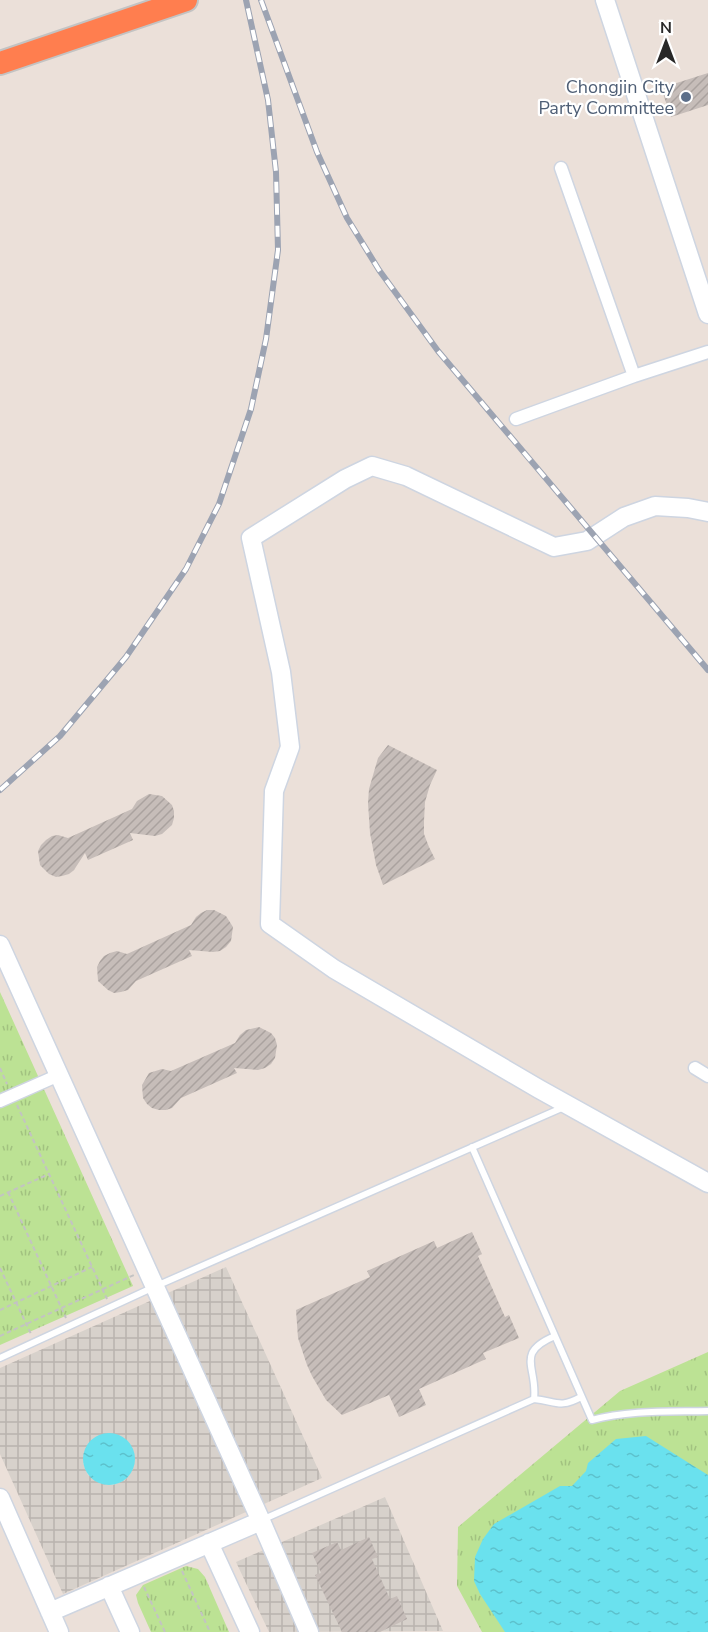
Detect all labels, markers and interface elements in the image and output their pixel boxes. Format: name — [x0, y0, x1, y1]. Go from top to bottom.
north arrow — [636, 12, 696, 72]
text: N — [660, 17, 672, 39]
place label: Chongjin City Party Committee — [538, 75, 675, 120]
marker: Chongjin City Party Committee — [679, 90, 693, 104]

